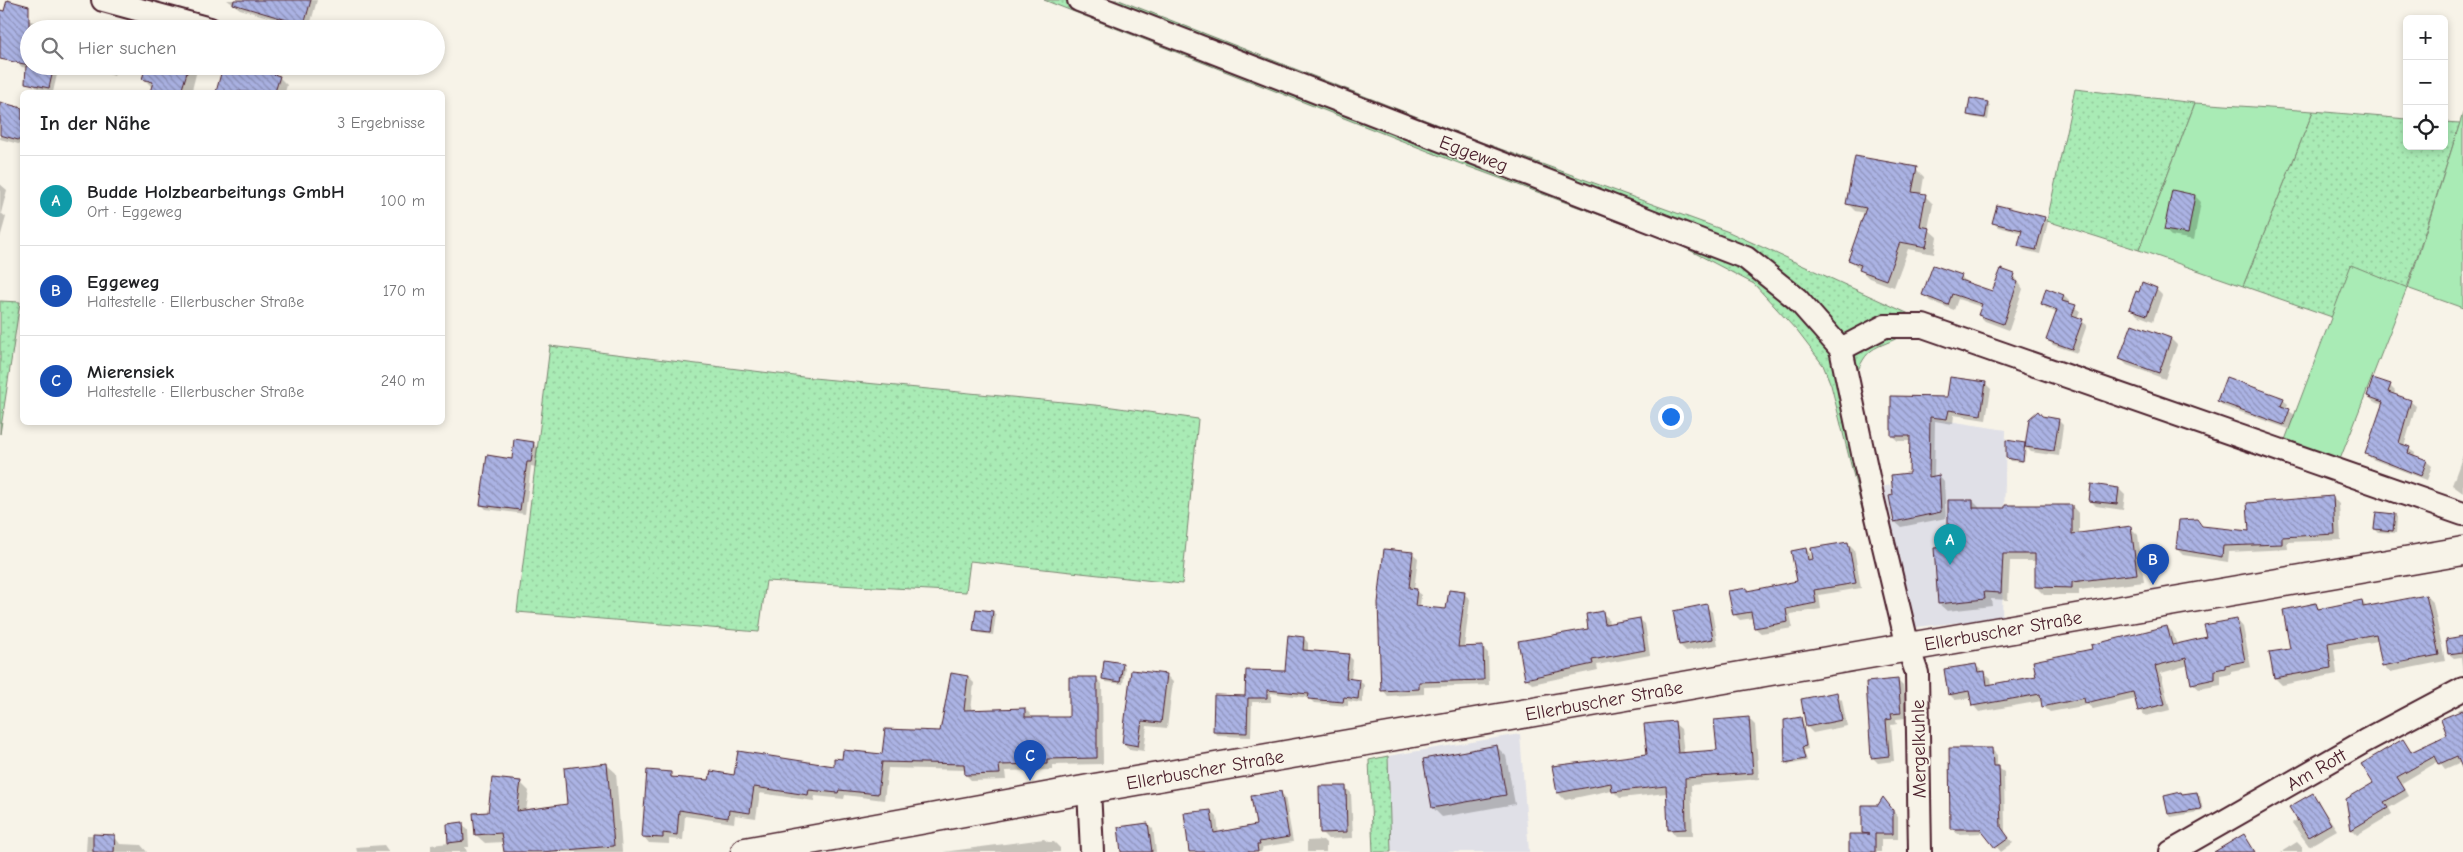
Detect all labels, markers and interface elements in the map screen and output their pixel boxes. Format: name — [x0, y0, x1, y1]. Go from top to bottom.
map controls — [2403, 15, 2448, 150]
button: + — [2403, 15, 2448, 60]
search box — [20, 20, 445, 75]
icon: search — [38, 34, 66, 62]
text: Hier suchen — [78, 37, 176, 59]
button: − — [2403, 60, 2448, 105]
button: locate — [2403, 105, 2448, 150]
text: In der Nähe — [40, 111, 150, 135]
text: 3 Ergebnisse — [337, 114, 425, 132]
street label: Eggeweg — [1436, 131, 1511, 177]
text: Budde Holzbearbeitungs GmbH — [87, 181, 345, 203]
text: A — [52, 192, 60, 210]
text: 100 m — [381, 192, 425, 210]
text: Ort · Eggeweg — [87, 203, 182, 221]
text: Eggeweg — [87, 271, 160, 293]
text: B — [51, 282, 61, 300]
text: 170 m — [383, 282, 425, 300]
text: Haltestelle · Ellerbuscher Straße — [87, 293, 304, 311]
text: Mierensiek — [87, 361, 174, 383]
text: C — [51, 372, 61, 390]
text: 240 m — [381, 372, 425, 390]
text: Haltestelle · Ellerbuscher Straße — [87, 383, 304, 401]
your location — [1658, 404, 1684, 430]
pin: A — [1934, 524, 1966, 565]
pin: B — [2137, 544, 2169, 585]
street label: Ellerbuscher Straße — [1923, 606, 2084, 656]
street label: Ellerbuscher Straße — [1524, 676, 1685, 726]
street label: Mergelkuhle — [1907, 699, 1931, 799]
pin: C — [1014, 740, 1046, 781]
street label: Am Rott — [2283, 744, 2351, 796]
street label: Ellerbuscher Straße — [1125, 745, 1286, 795]

